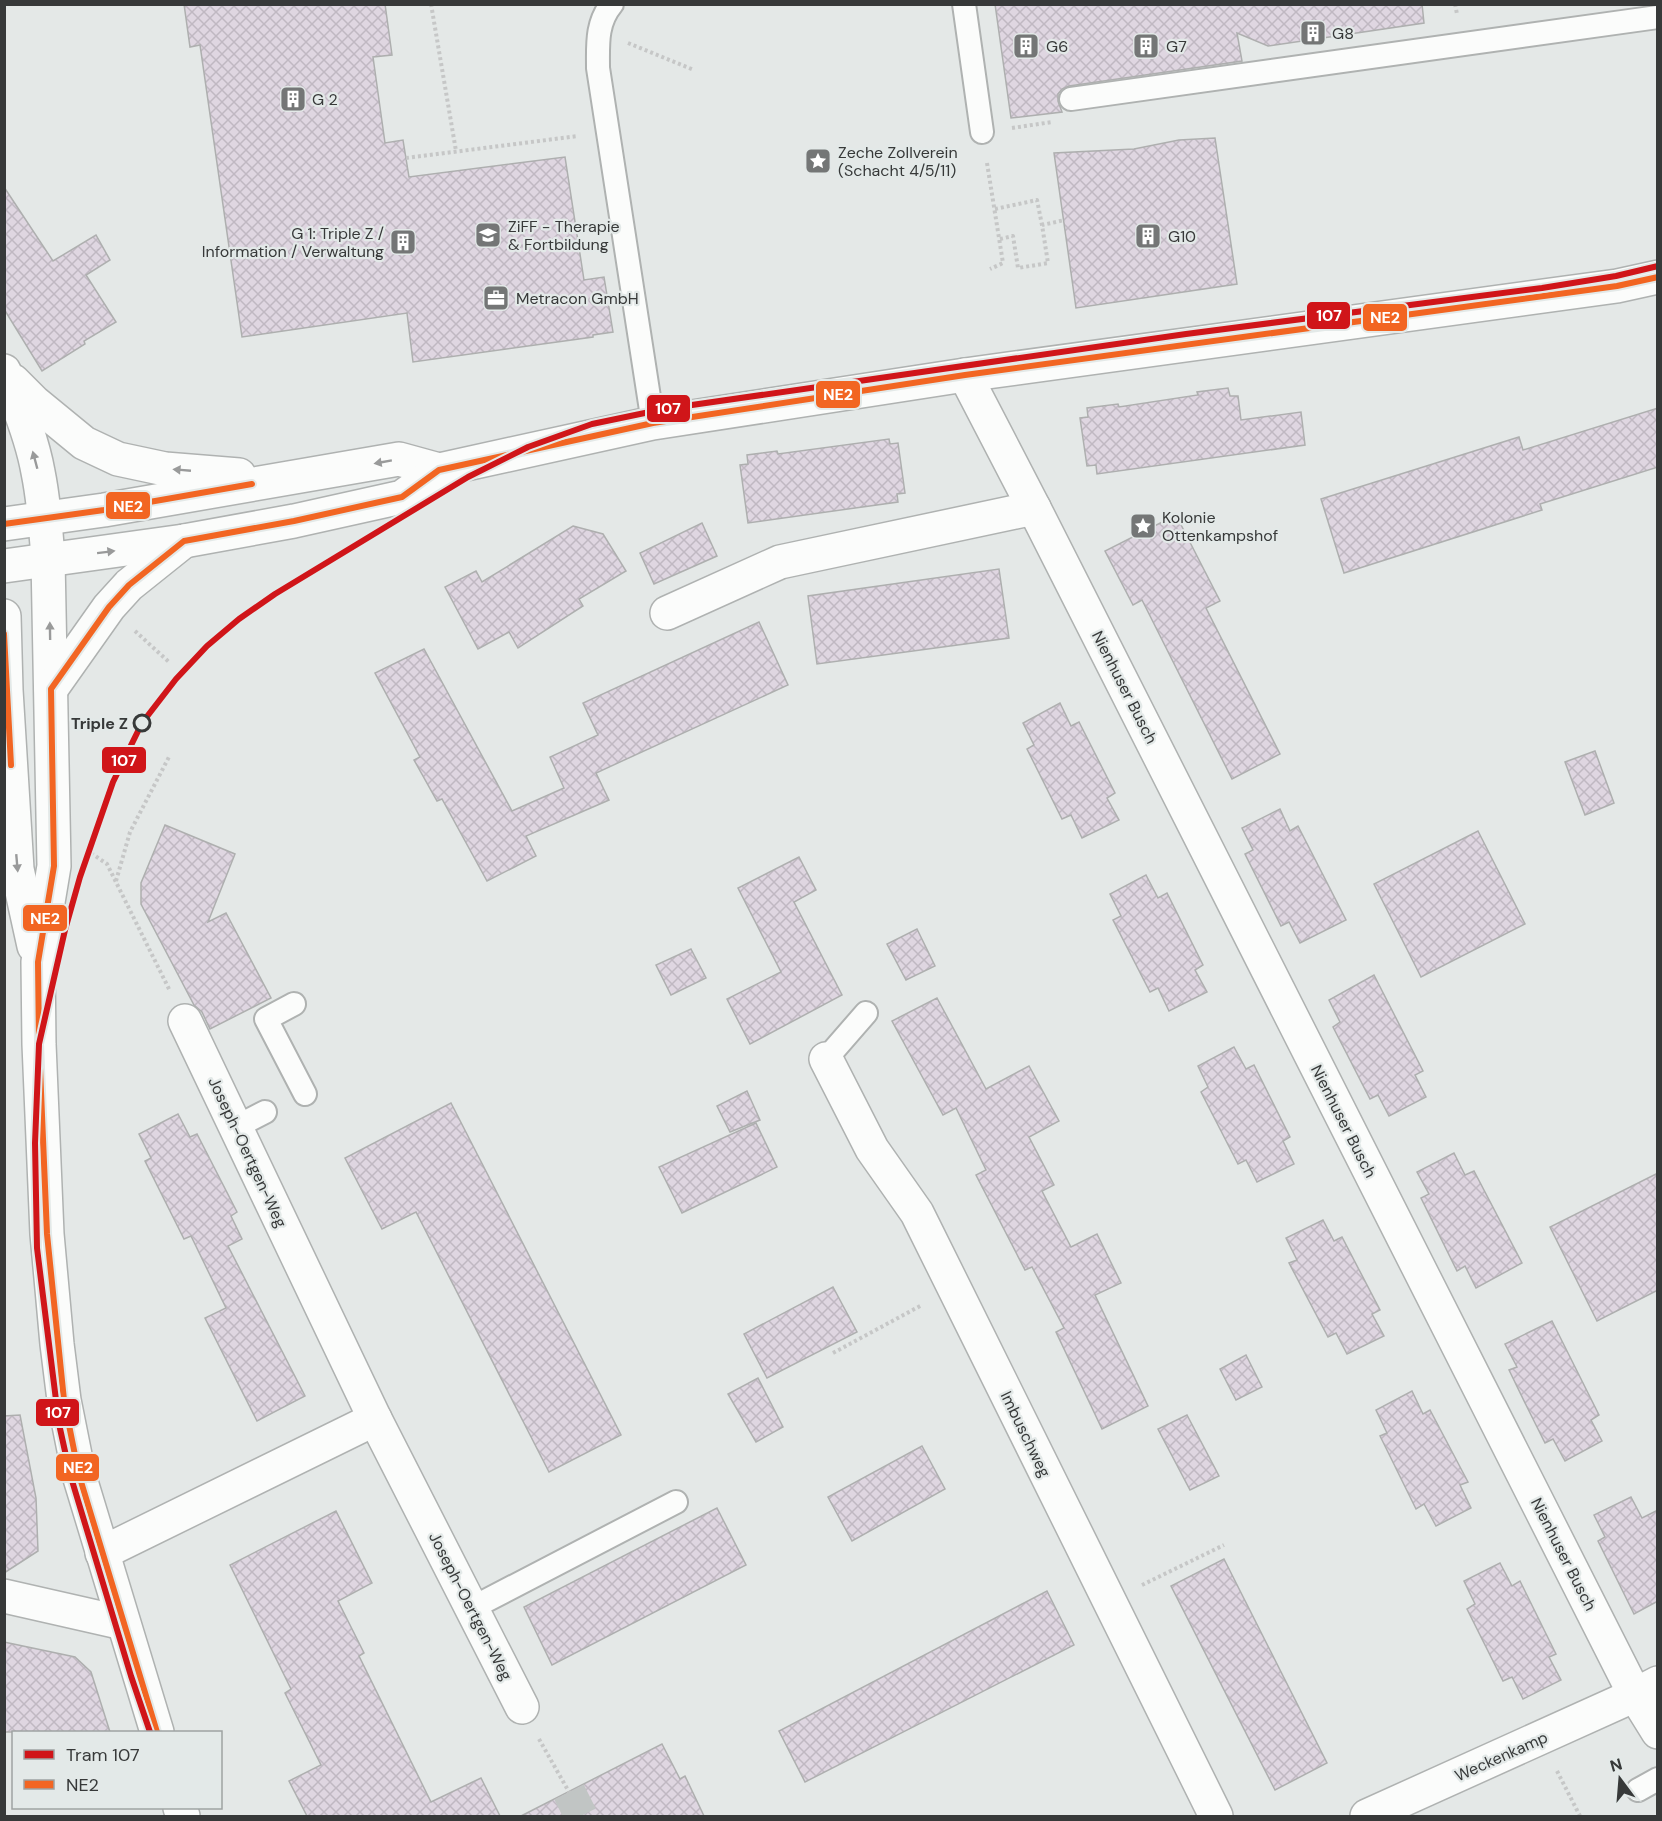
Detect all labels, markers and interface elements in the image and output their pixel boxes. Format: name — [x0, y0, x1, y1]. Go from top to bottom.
building icon: G8 — [1298, 18, 1328, 48]
place label: G8 — [1332, 23, 1354, 44]
building icon: G6 — [1011, 31, 1041, 61]
building icon: G7 — [1131, 31, 1161, 61]
place label: G6 — [1046, 36, 1068, 57]
place label: G7 — [1166, 36, 1187, 57]
building icon: G 2 — [278, 84, 308, 114]
place label: G 2 — [312, 89, 338, 110]
place label: Zeche Zollverein (Schacht 4/5/11) — [838, 142, 958, 181]
place icon: Zeche Zollverein (Schacht 4/5/11) — [803, 146, 833, 176]
place label: ZiFF - Therapie & Fortbildung — [508, 216, 620, 255]
school or university icon: ZiFF - Therapie & Fortbildung — [473, 220, 503, 250]
building icon: G10 — [1133, 221, 1163, 251]
place label: G 1: Triple Z / Information / Verwaltung — [202, 223, 384, 262]
place label: G10 — [1168, 226, 1196, 247]
building icon: G 1: Triple Z / Information / Verwaltung — [388, 227, 418, 257]
office icon: Metracon GmbH — [481, 283, 511, 313]
place label: Metracon GmbH — [516, 288, 639, 309]
line badge: 107 — [1306, 301, 1351, 330]
line badge: NE2 — [1362, 303, 1408, 332]
text: 107 — [1316, 305, 1342, 326]
text: NE2 — [1370, 307, 1400, 328]
line badge: NE2 — [815, 380, 861, 409]
text: NE2 — [823, 384, 853, 405]
line badge: 107 — [646, 394, 691, 423]
text: 107 — [655, 398, 681, 419]
one-way arrow — [30, 451, 39, 469]
one-way arrow — [373, 457, 392, 466]
one-way arrow — [173, 465, 192, 475]
line badge: NE2 — [105, 491, 151, 520]
text: NE2 — [113, 496, 143, 517]
place label: Kolonie Ottenkampshof — [1162, 507, 1278, 546]
place icon: Kolonie Ottenkampshof — [1128, 511, 1158, 541]
one-way arrow — [96, 547, 115, 556]
one-way arrow — [45, 621, 54, 640]
street label: Nienhuser Busch — [1087, 627, 1162, 747]
place label: Triple Z — [71, 713, 128, 734]
marker: Triple Z — [133, 714, 151, 732]
line badge: 107 — [101, 746, 147, 774]
text: 107 — [111, 750, 137, 771]
one-way arrow — [12, 853, 22, 872]
line badge: NE2 — [22, 904, 68, 932]
text: NE2 — [30, 908, 60, 929]
street label: Nienhuser Busch — [1306, 1061, 1381, 1181]
street label: Joseph-Oertgen-Weg — [203, 1074, 292, 1231]
street label: Imbuschweg — [996, 1388, 1055, 1481]
line badge: 107 — [35, 1398, 80, 1427]
text: 107 — [45, 1402, 71, 1423]
line badge: NE2 — [55, 1453, 100, 1482]
text: NE2 — [63, 1457, 93, 1478]
street label: Nienhuser Busch — [1526, 1494, 1601, 1614]
street label: Joseph-Oertgen-Weg — [424, 1529, 517, 1684]
street label: Weckenkamp — [1451, 1727, 1551, 1786]
legend — [12, 1731, 222, 1809]
text: Tram 107 — [66, 1743, 140, 1767]
north arrow — [1590, 1749, 1650, 1809]
text: N — [1607, 1753, 1625, 1777]
text: NE2 — [66, 1773, 99, 1797]

